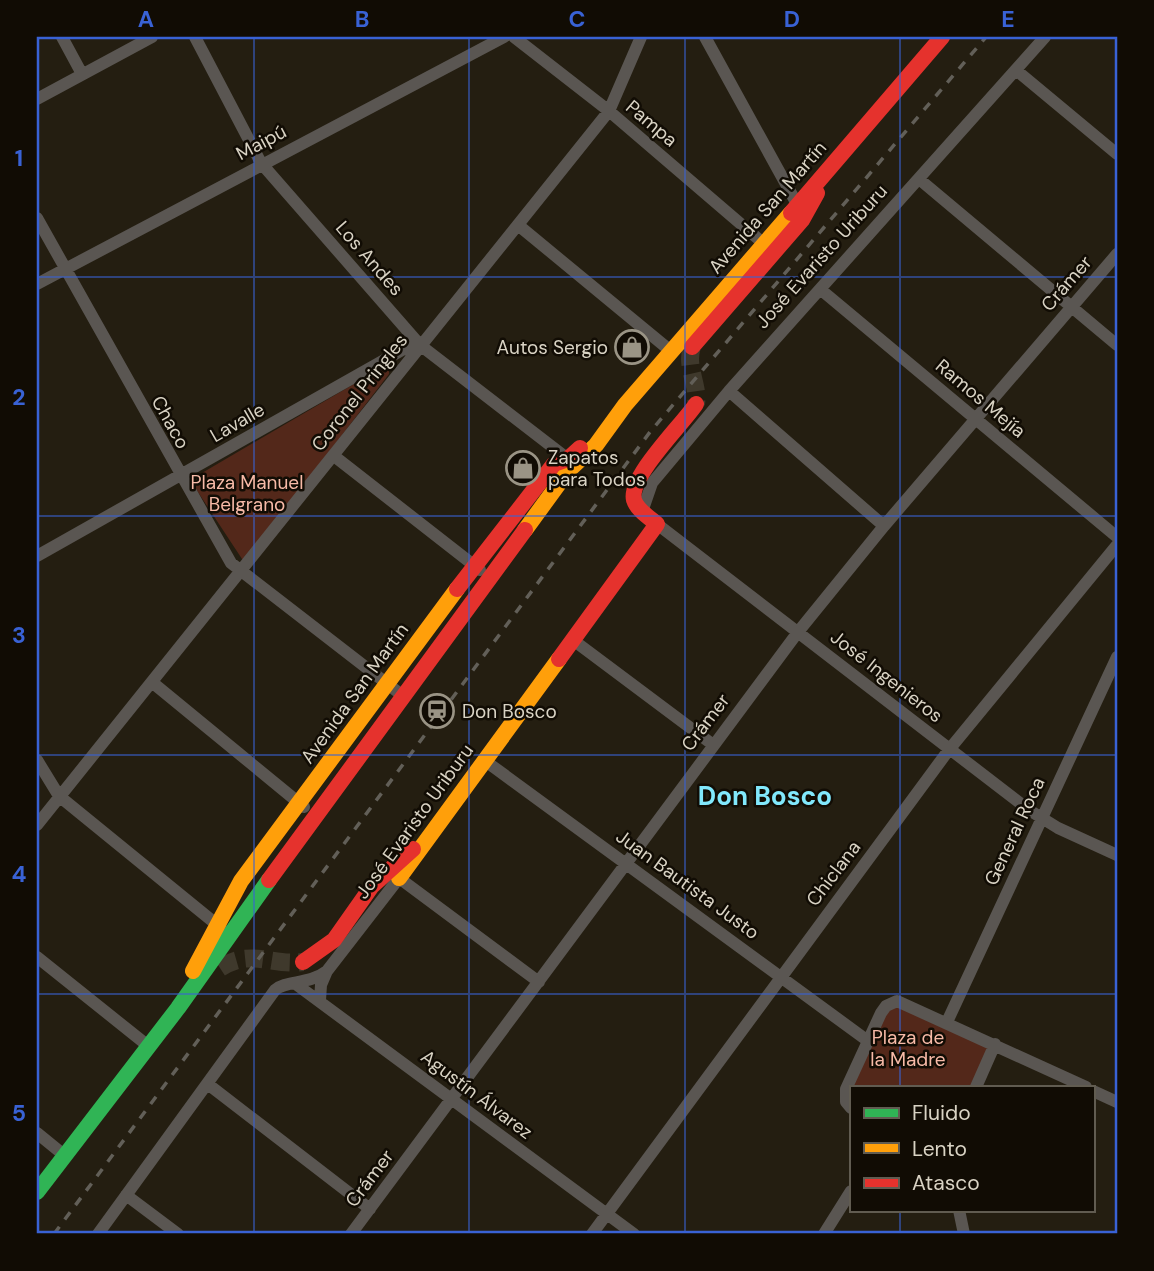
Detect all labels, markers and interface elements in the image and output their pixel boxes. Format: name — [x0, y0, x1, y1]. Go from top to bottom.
text: A — [138, 4, 154, 34]
text: B — [355, 4, 369, 34]
text: C — [569, 4, 585, 34]
text: D — [784, 4, 800, 34]
text: E — [1001, 4, 1015, 34]
street label: Pampa — [621, 94, 683, 152]
street label: Maipú — [232, 119, 291, 166]
street label: Avenida San Martín — [703, 136, 832, 279]
text: 1 — [15, 143, 23, 173]
street label: José Evaristo Uriburu — [750, 179, 893, 334]
street label: Los Andes — [330, 216, 409, 301]
street label: Crámer — [1035, 250, 1097, 316]
street label: Coronel Pringles — [306, 328, 413, 456]
shop icon: Autos Sergio — [613, 328, 651, 366]
place label: Autos Sergio — [497, 335, 608, 360]
street label: Ramos Mejía — [930, 353, 1031, 443]
text: 2 — [12, 382, 26, 412]
street label: Chaco — [146, 391, 195, 453]
street label: Lavalle — [205, 397, 269, 448]
place label: Zapatos para Todos — [548, 445, 646, 492]
shop icon: Zapatos para Todos — [504, 449, 542, 487]
park label: Plaza Manuel Belgrano — [191, 470, 303, 517]
street label: Avenida San Martín — [295, 618, 414, 769]
text: 3 — [12, 620, 26, 650]
street label: José Ingenieros — [825, 625, 948, 728]
street label: Crámer — [676, 689, 735, 756]
station icon: Don Bosco — [418, 692, 456, 730]
place label: Don Bosco — [462, 699, 557, 724]
street label: José Evaristo Uriburu — [350, 739, 479, 904]
street label: General Roca — [978, 773, 1050, 889]
district label: Don Bosco — [698, 779, 832, 813]
street label: Juan Bautista Justo — [611, 824, 764, 945]
street label: Chiclana — [801, 836, 866, 911]
text: 4 — [12, 859, 27, 889]
park label: Plaza de la Madre — [870, 1025, 946, 1072]
street label: Agustín Álvarez — [416, 1044, 538, 1145]
legend — [850, 1086, 1094, 1212]
text: 5 — [12, 1098, 26, 1128]
text: Fluido — [912, 1099, 971, 1127]
text: Lento — [912, 1135, 967, 1163]
street label: Crámer — [340, 1145, 399, 1212]
text: Atasco — [912, 1169, 980, 1197]

